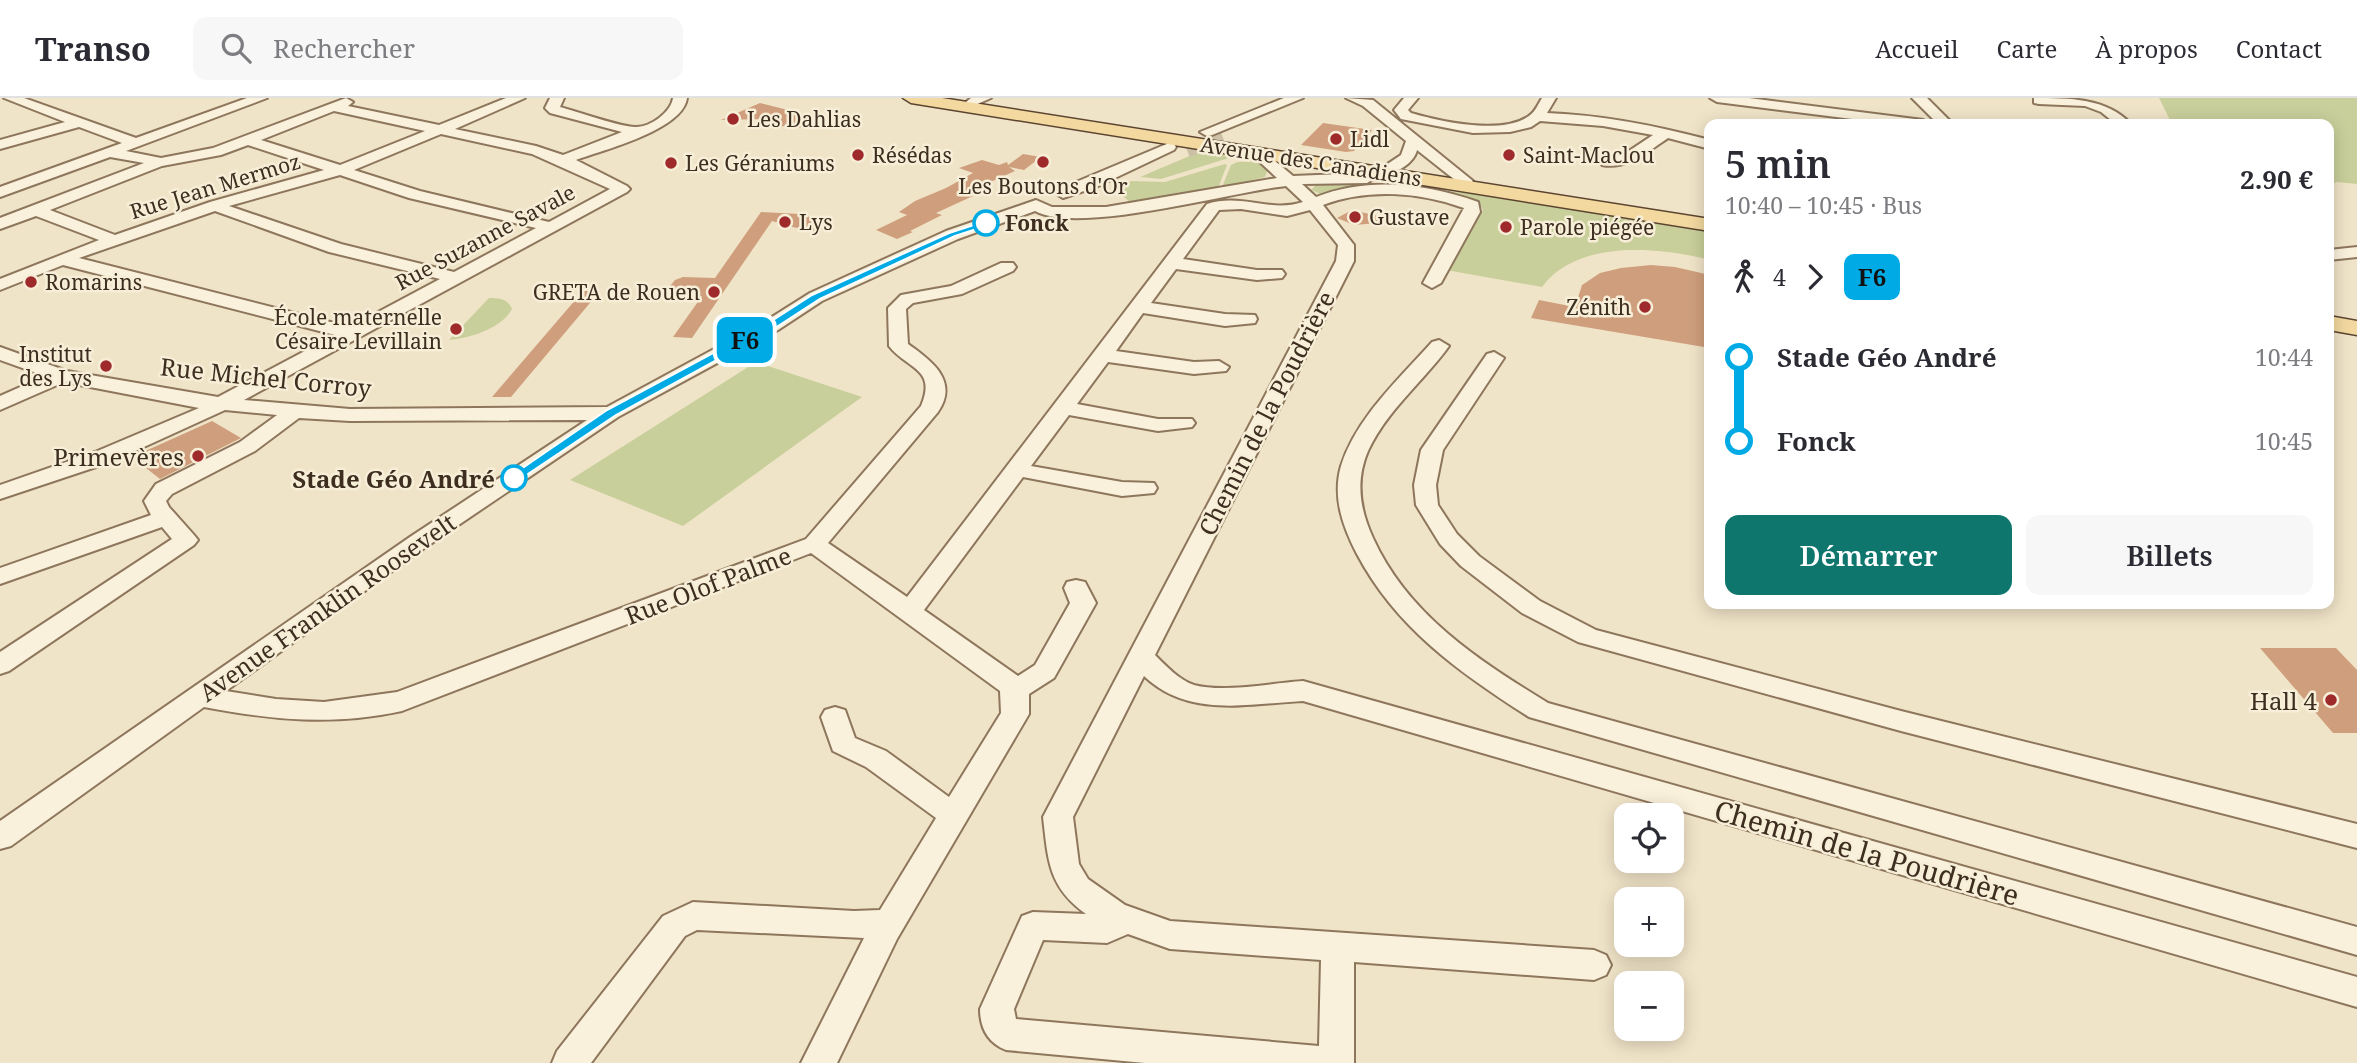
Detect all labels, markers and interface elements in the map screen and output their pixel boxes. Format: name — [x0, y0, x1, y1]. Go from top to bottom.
search box — [193, 17, 683, 80]
text: Transo — [35, 26, 151, 71]
icon: search — [217, 29, 255, 67]
text: Rechercher — [273, 30, 415, 66]
text: Accueil — [1875, 32, 1958, 65]
text: Carte — [1996, 32, 2057, 65]
text: À propos — [2095, 32, 2198, 65]
text: Contact — [2236, 32, 2322, 65]
place label: Les Dahlias — [747, 105, 861, 133]
marker: Les Dahlias — [725, 111, 741, 127]
place label: Lidl — [1350, 125, 1390, 153]
street label: Avenue des Canadiens — [1198, 130, 1424, 192]
marker: Lidl — [1328, 131, 1344, 147]
text: 5 min — [1725, 137, 1831, 189]
place label: Résédas — [872, 141, 952, 169]
place label: Saint-Maclou — [1523, 141, 1654, 169]
street label: Rue Jean Mermoz — [126, 147, 304, 225]
marker: Résédas — [850, 147, 866, 163]
marker: Saint-Maclou — [1501, 147, 1517, 163]
place label: Les Géraniums — [685, 149, 835, 177]
marker: Les Boutons d'Or — [1035, 154, 1051, 170]
marker: Les Géraniums — [663, 155, 679, 171]
text: 2.90 € — [2240, 161, 2313, 197]
place label: Les Boutons d'Or — [958, 172, 1128, 200]
street label: Rue Suzanne Savale — [390, 178, 580, 296]
text: 10:40 – 10:45 · Bus — [1725, 189, 1922, 221]
place label: Gustave — [1369, 203, 1449, 231]
place label: Lys — [799, 208, 833, 236]
place label: Fonck — [1005, 209, 1069, 237]
marker: Gustave — [1347, 209, 1363, 225]
marker: Fonck — [973, 210, 999, 236]
place label: Parole piégée — [1520, 213, 1654, 241]
marker: Lys — [777, 214, 793, 230]
marker: Parole piégée — [1498, 219, 1514, 235]
icon: walk — [1725, 258, 1763, 296]
icon: forward — [1796, 258, 1834, 296]
text: F6 — [1858, 260, 1886, 293]
text: 4 — [1773, 261, 1786, 293]
place label: Romarins — [45, 268, 142, 296]
marker: Romarins — [23, 274, 39, 290]
place label: GRETA de Rouen — [533, 278, 700, 306]
marker: GRETA de Rouen — [706, 284, 722, 300]
street label: Chemin de la Poudrière — [1190, 285, 1342, 541]
place label: Zénith — [1566, 293, 1631, 321]
marker: Zénith — [1637, 299, 1653, 315]
place label: École maternelle Césaire Levillain — [274, 303, 442, 355]
line badge: F6 — [714, 317, 776, 363]
marker: École maternelle Césaire Levillain — [448, 321, 464, 337]
text: F6 — [731, 323, 759, 356]
text: Stade Géo André — [1777, 339, 1997, 375]
place label: Institut des Lys — [19, 340, 92, 392]
text: 10:44 — [2255, 341, 2313, 373]
street label: Rue Michel Corroy — [159, 350, 374, 405]
marker: Institut des Lys — [98, 358, 114, 374]
text: Fonck — [1777, 423, 1856, 459]
text: 10:45 — [2255, 425, 2313, 457]
place label: Primevères — [53, 440, 184, 473]
marker: Primevères — [190, 448, 206, 464]
place label: Stade Géo André — [292, 462, 495, 495]
marker: Stade Géo André — [501, 465, 527, 491]
street label: Avenue Franklin Roosevelt — [192, 506, 462, 708]
button: Démarrer — [1725, 515, 2012, 595]
button: Billets — [2026, 515, 2313, 595]
street label: Rue Olof Palme — [620, 538, 796, 632]
place label: Hall 4 — [2250, 684, 2318, 717]
marker: Hall 4 — [2323, 692, 2339, 708]
street label: Chemin de la Poudrière — [1710, 790, 2024, 914]
map controls — [1614, 803, 1684, 1041]
button: locate — [1614, 803, 1684, 873]
button: + — [1614, 887, 1684, 957]
button: − — [1614, 971, 1684, 1041]

